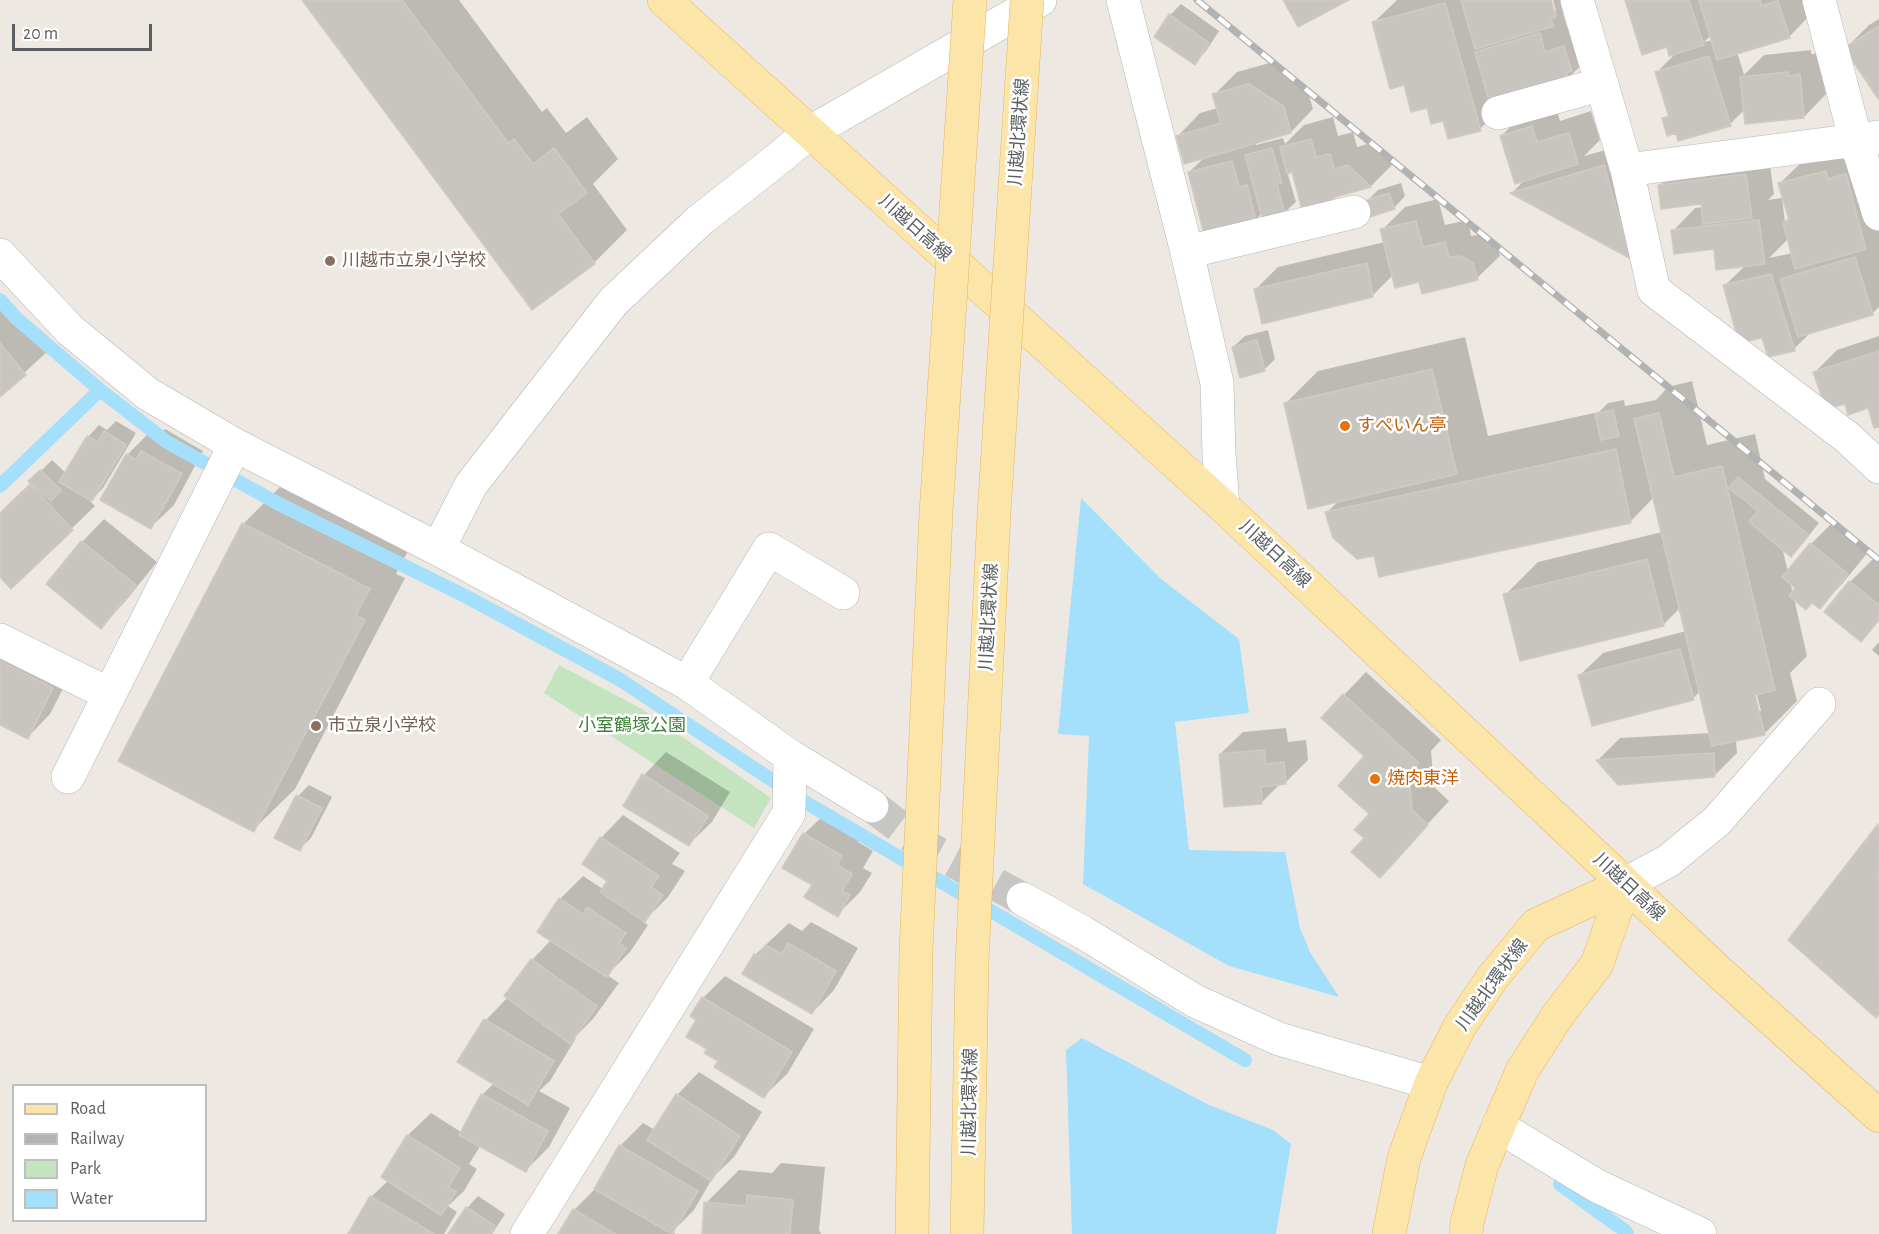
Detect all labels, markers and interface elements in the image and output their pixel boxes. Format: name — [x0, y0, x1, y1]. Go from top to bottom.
scale bar — [15, 12, 154, 50]
text: 20 m — [23, 25, 58, 43]
street label: 川越北環状線 — [1004, 77, 1034, 187]
street label: 川越日高線 — [874, 190, 956, 266]
place label: 川越市立泉小学校 — [342, 250, 486, 272]
marker: 川越市立泉小学校 — [323, 254, 337, 268]
place label: すぺいん亭 — [1357, 415, 1447, 437]
marker: すぺいん亭 — [1338, 419, 1352, 433]
street label: 川越日高線 — [1235, 515, 1315, 593]
street label: 川越北環状線 — [975, 563, 1003, 671]
place label: 市立泉小学校 — [328, 715, 436, 737]
park label: 小室鶴塚公園 — [578, 715, 686, 737]
marker: 市立泉小学校 — [309, 719, 323, 733]
place label: 焼肉東洋 — [1387, 768, 1459, 790]
marker: 焼肉東洋 — [1368, 772, 1382, 786]
street label: 川越日高線 — [1589, 848, 1669, 926]
street label: 川越北環状線 — [1452, 935, 1532, 1035]
street label: 川越北環状線 — [958, 1048, 982, 1156]
legend — [12, 1084, 207, 1222]
text: Road — [70, 1100, 106, 1118]
text: Railway — [70, 1130, 124, 1148]
text: Park — [70, 1160, 101, 1178]
text: Water — [70, 1190, 113, 1208]

